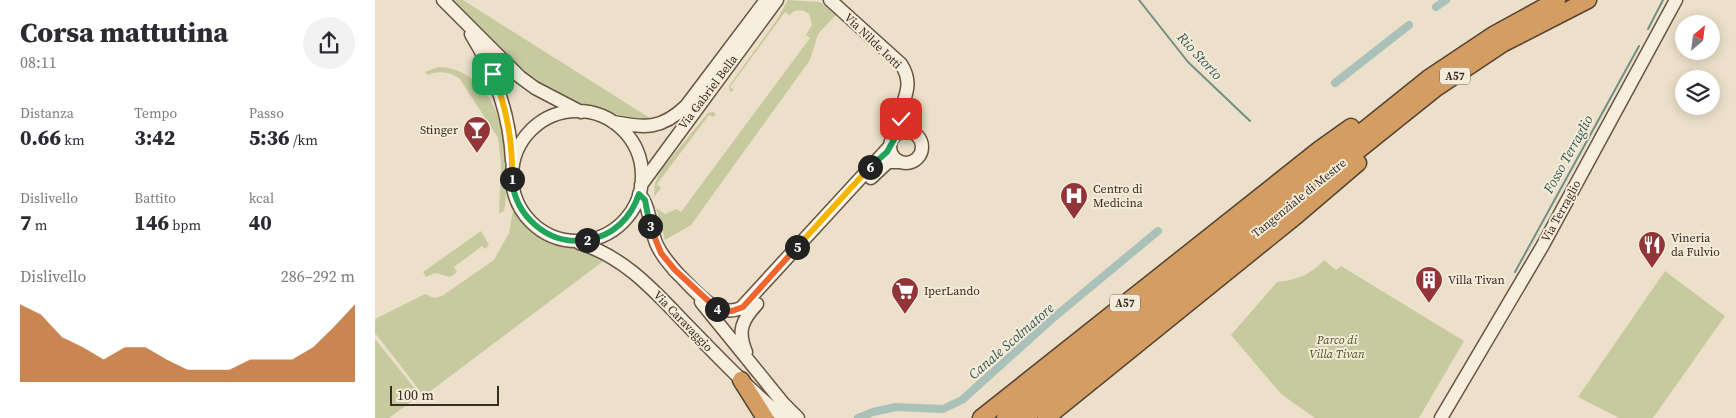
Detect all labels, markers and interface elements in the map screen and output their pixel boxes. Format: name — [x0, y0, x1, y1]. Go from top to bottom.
street label: Via Nilde Iotti — [841, 10, 905, 73]
text: Corsa mattutina — [20, 13, 228, 51]
north arrow — [1675, 15, 1720, 60]
map controls — [1675, 15, 1720, 115]
button: share — [303, 17, 355, 69]
water label: Rio Storto — [1172, 27, 1227, 84]
text: 08:11 — [20, 51, 57, 73]
street label: Via Gabriel Bella — [675, 51, 742, 132]
pin — [472, 53, 514, 95]
icon: arrive — [479, 60, 507, 88]
road number: A57 — [1440, 68, 1470, 84]
button: layers — [1675, 70, 1720, 115]
pin — [880, 98, 922, 140]
text: Distanza — [20, 103, 74, 123]
text: Tempo — [134, 103, 177, 123]
text: Passo — [249, 103, 284, 123]
icon: check — [887, 105, 915, 133]
water label: Fosso Terraglio — [1538, 111, 1598, 198]
bar icon: Stinger — [462, 115, 492, 154]
place label: Stinger — [420, 122, 458, 138]
text: 0.66 — [20, 123, 61, 152]
text: 3:42 — [134, 123, 175, 152]
text: 5:36 — [249, 123, 290, 152]
text: km — [61, 130, 85, 150]
text: /km — [290, 130, 318, 150]
pin: 6 — [857, 154, 883, 180]
street label: Tangenziale di Mestre — [1248, 155, 1350, 241]
text: 6 — [867, 157, 874, 177]
pin: 1 — [499, 166, 525, 192]
text: 1 — [509, 169, 516, 189]
street label: Via Terraglio — [1537, 177, 1585, 245]
hospital icon: Centro di Medicina — [1059, 181, 1089, 220]
place label: Centro di Medicina — [1093, 181, 1144, 211]
text: Dislivello — [20, 188, 78, 208]
text: Battito — [134, 188, 176, 208]
text: kcal — [249, 188, 274, 208]
text: 7 — [20, 208, 32, 237]
text: 146 — [134, 208, 169, 237]
text: 40 — [249, 208, 272, 237]
pin: 3 — [637, 214, 663, 238]
text: m — [32, 215, 47, 235]
text: bpm — [169, 215, 201, 235]
text: 3 — [647, 216, 654, 236]
pin: 2 — [575, 228, 599, 252]
text: 2 — [584, 230, 591, 250]
restaurant icon: Vineria da Fulvio — [1637, 230, 1667, 269]
place label: Vineria da Fulvio — [1671, 230, 1720, 260]
pin: 5 — [785, 234, 809, 260]
text: 5 — [794, 237, 801, 257]
text: Dislivello — [20, 265, 86, 287]
text: 286–292 m — [281, 265, 355, 287]
building icon: Villa Tivan — [1414, 265, 1444, 304]
place label: Villa Tivan — [1448, 272, 1505, 288]
supermarket icon: IperLando — [890, 276, 920, 315]
place label: IperLando — [924, 283, 980, 299]
street label: Via Caravaggio — [650, 287, 716, 355]
road number: A57 — [1110, 294, 1140, 312]
pin: 4 — [705, 296, 729, 322]
water label: Canale Scolmatore — [964, 298, 1058, 384]
text: 4 — [714, 299, 721, 319]
park label: Parco di Villa Tivan — [1309, 332, 1365, 362]
scale bar — [390, 383, 499, 406]
text: 100 m — [397, 385, 434, 405]

